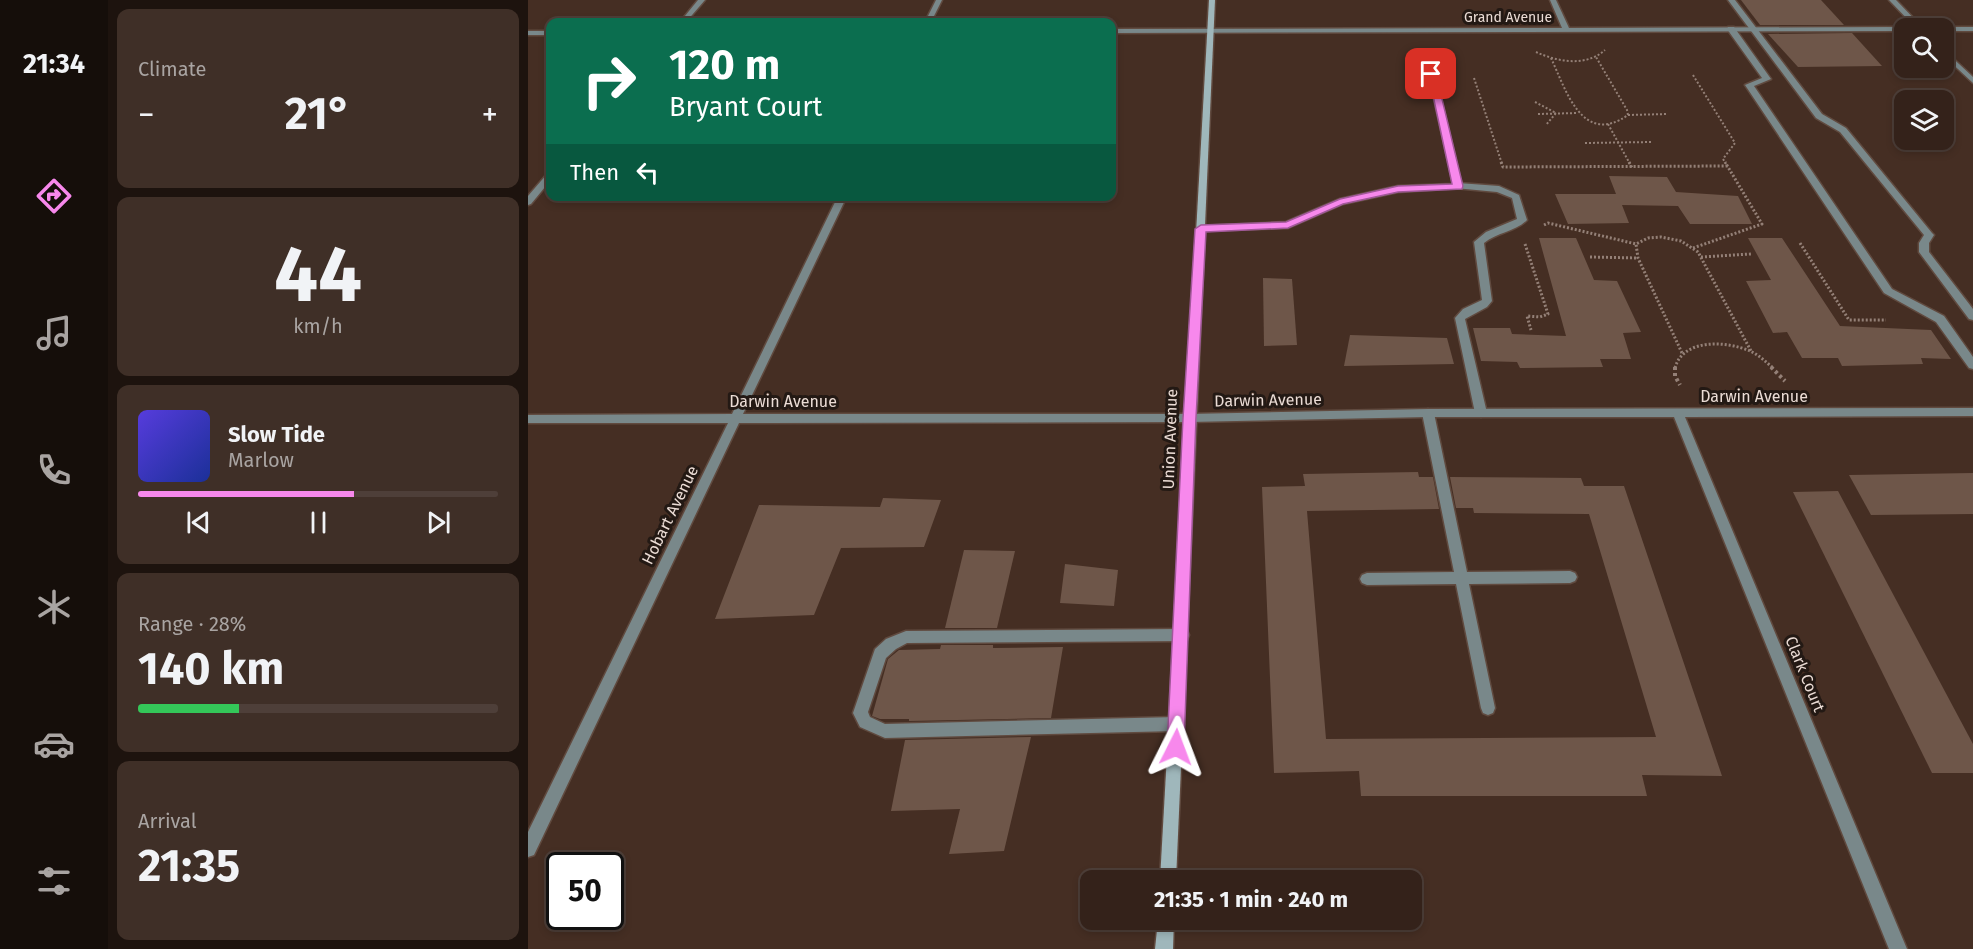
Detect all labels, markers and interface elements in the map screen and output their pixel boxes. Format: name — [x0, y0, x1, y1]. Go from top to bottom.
street label: Grand Avenue — [1464, 9, 1552, 26]
map controls — [1894, 18, 1954, 150]
button: search — [1894, 18, 1954, 78]
text: 120 m — [669, 40, 780, 90]
icon: right — [570, 42, 648, 120]
text: 21:34 — [23, 48, 85, 80]
pin — [1405, 48, 1456, 99]
text: Climate — [138, 57, 206, 81]
icon: arrive — [1414, 57, 1447, 90]
text: 21° — [285, 87, 351, 141]
button: layers — [1894, 90, 1954, 150]
text: Bryant Court — [669, 91, 822, 123]
text: − — [138, 95, 155, 135]
text: + — [482, 95, 498, 135]
icon: left — [631, 156, 664, 189]
text: Then — [570, 159, 619, 186]
icon: directions — [33, 175, 75, 217]
text: 44 — [274, 228, 362, 322]
icon: music — [33, 312, 75, 354]
text: km/h — [293, 314, 343, 338]
street label: Darwin Avenue — [1700, 387, 1808, 406]
street label: Union Avenue — [1159, 388, 1181, 490]
street label: Darwin Avenue — [1214, 390, 1322, 410]
street label: Darwin Avenue — [729, 392, 837, 411]
text: Slow Tide — [228, 421, 325, 448]
text: Marlow — [228, 448, 294, 472]
icon: phone — [33, 449, 75, 491]
street label: Hobart Avenue — [638, 462, 702, 568]
icon: previous — [182, 506, 215, 539]
icon: pause — [302, 506, 335, 539]
icon: next — [422, 506, 455, 539]
icon: climate — [33, 586, 75, 628]
text: Range · 28% — [138, 612, 246, 636]
street label: Clark Court — [1781, 633, 1829, 715]
text: 140 km — [138, 642, 284, 696]
position arrow — [1144, 715, 1208, 779]
icon: car — [33, 723, 75, 765]
text: Arrival — [138, 809, 197, 833]
text: 21:35 — [138, 839, 240, 893]
speed limit sign: 50 — [546, 852, 624, 930]
icon: filters — [33, 860, 75, 902]
text: 21:35 · 1 min · 240 m — [1154, 886, 1348, 913]

